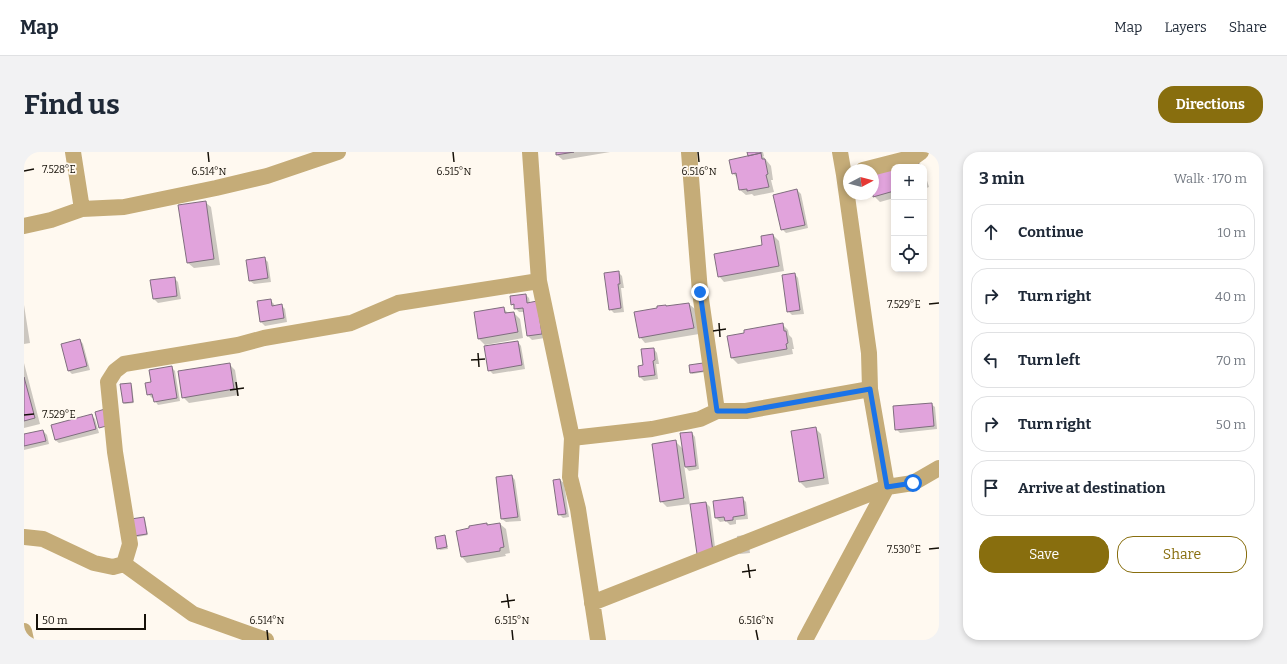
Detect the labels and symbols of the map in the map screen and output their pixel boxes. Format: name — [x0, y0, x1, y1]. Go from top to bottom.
text: 7.528°E — [42, 164, 76, 176]
north arrow — [843, 164, 879, 200]
text: 6.514°N — [191, 166, 227, 178]
text: 6.515°N — [437, 166, 471, 178]
text: 6.516°N — [681, 166, 717, 178]
route end — [691, 283, 709, 301]
text: 7.529°E — [887, 299, 921, 311]
text: 7.529°E — [42, 409, 76, 421]
route start — [904, 474, 922, 492]
text: 7.530°E — [887, 544, 921, 556]
scale bar — [36, 612, 146, 631]
text: 6.514°N — [249, 615, 285, 627]
text: 6.515°N — [495, 615, 529, 627]
text: 6.516°N — [738, 615, 774, 627]

